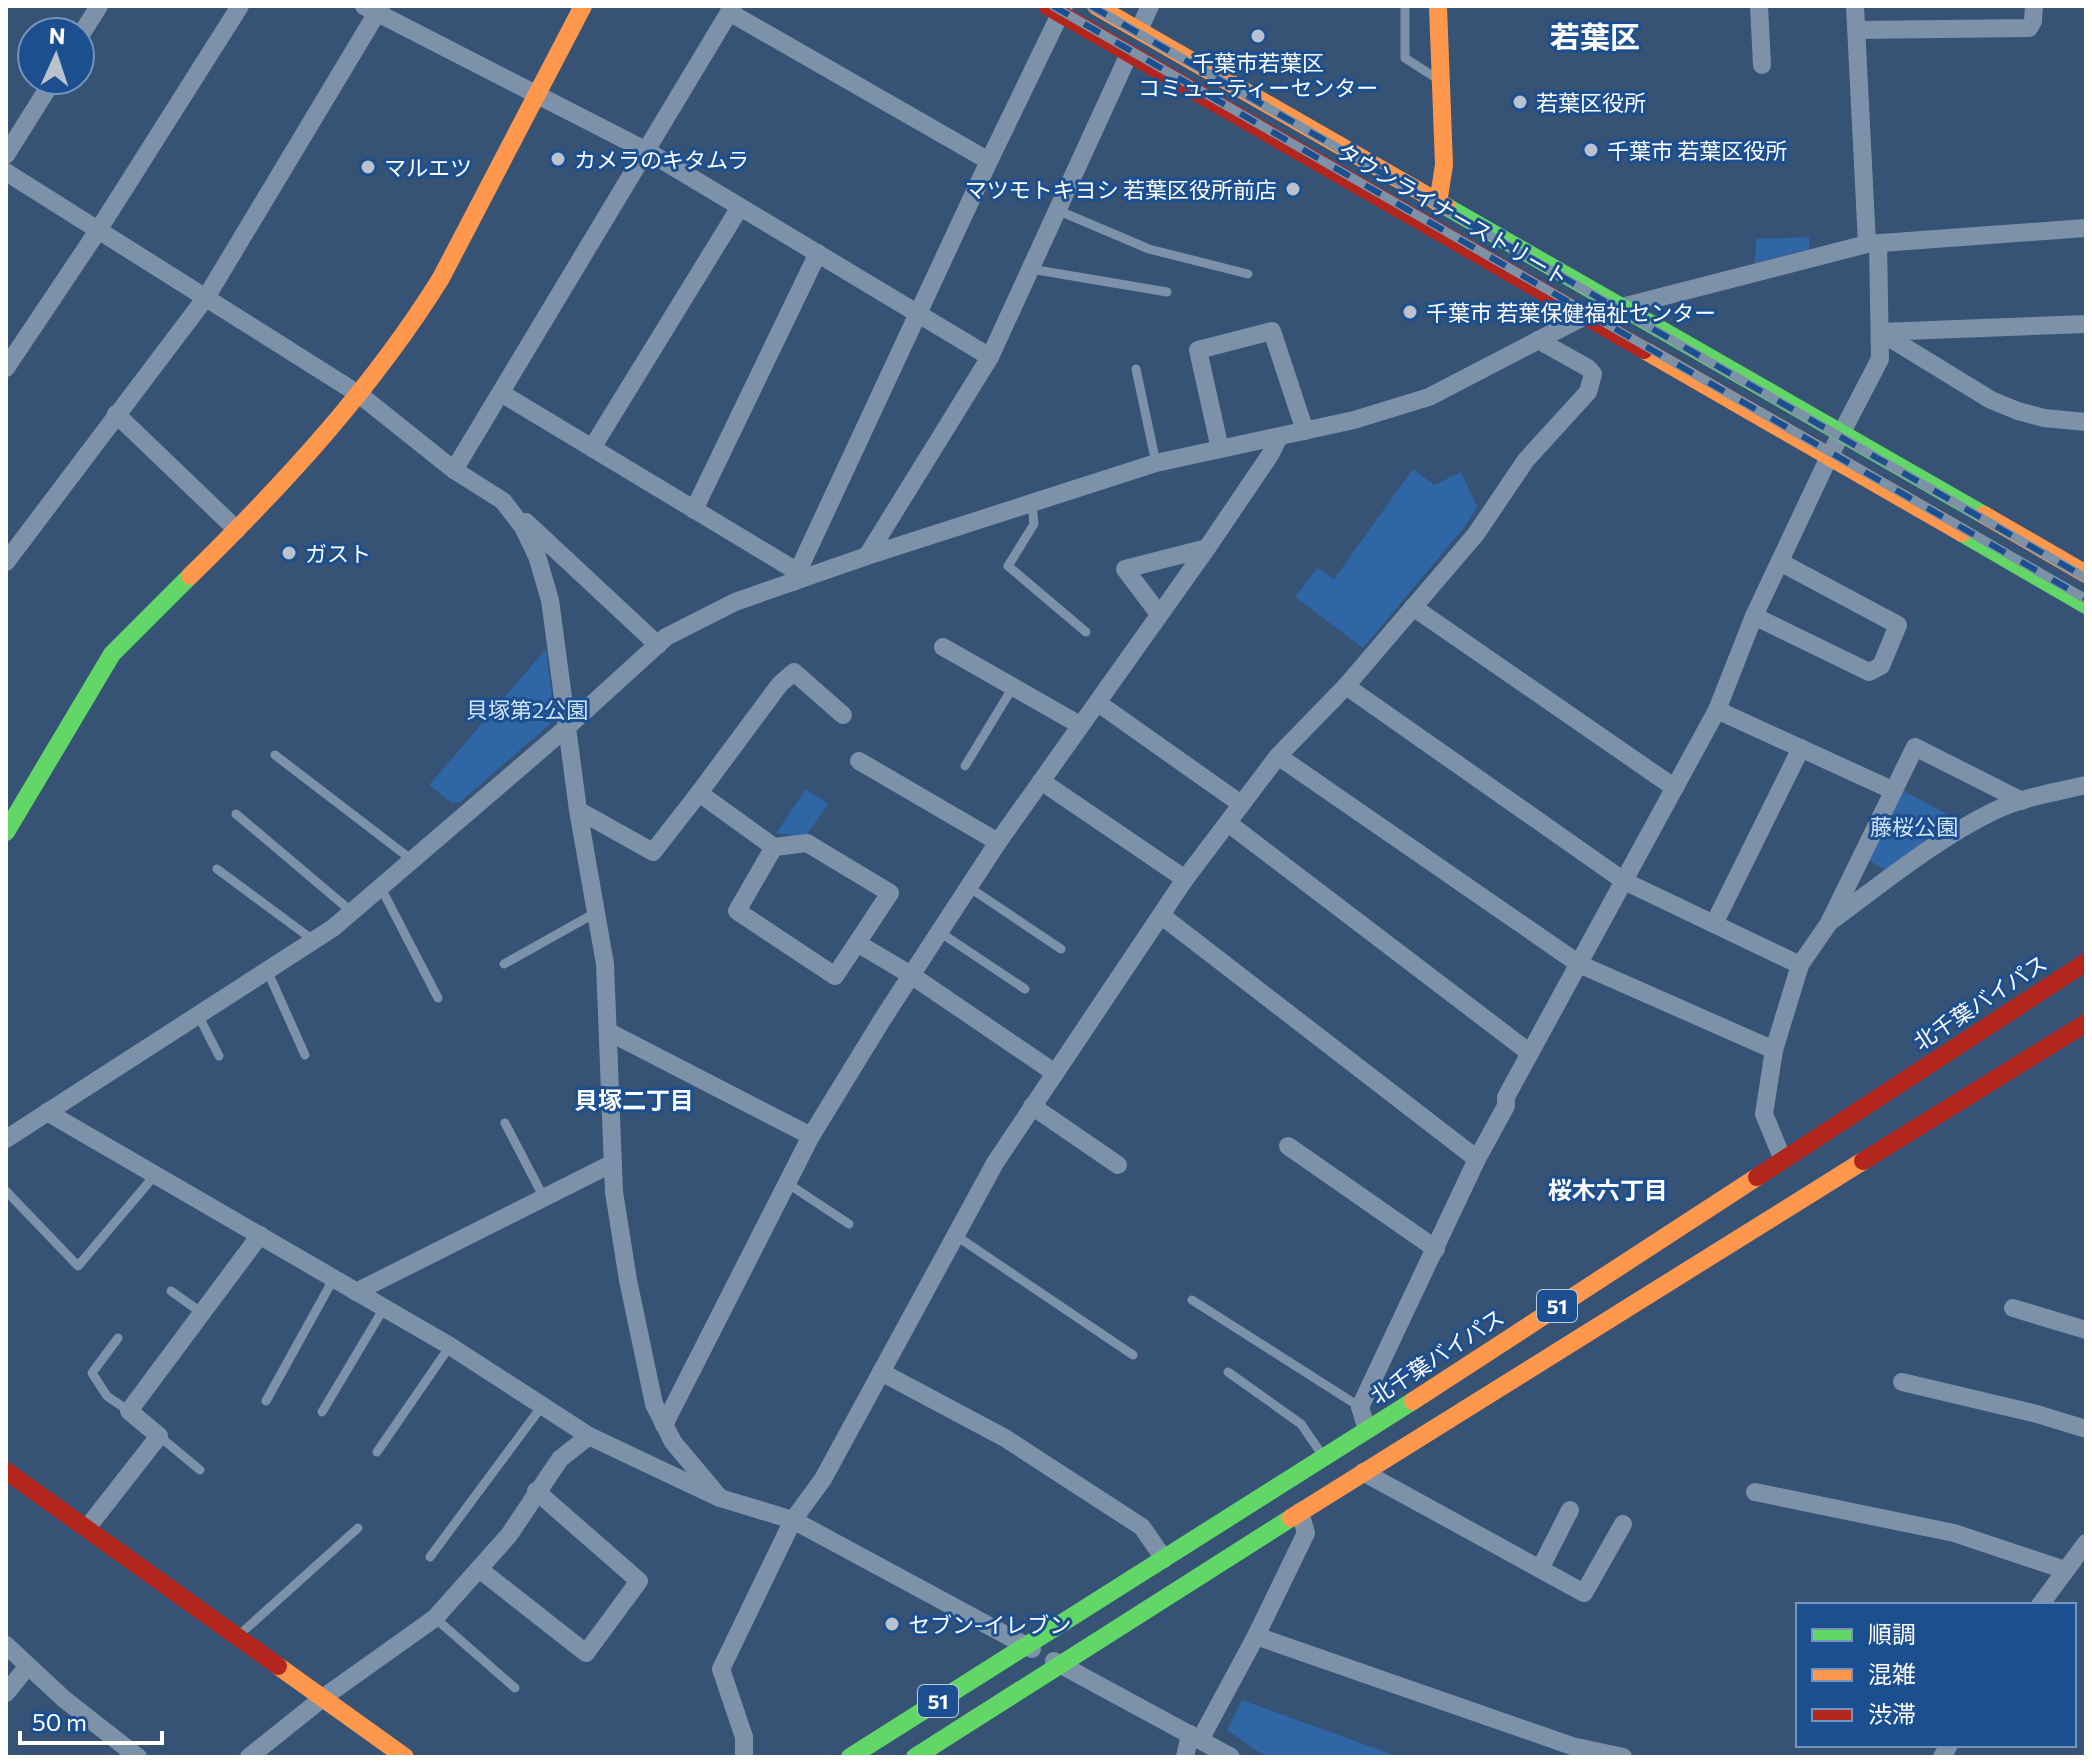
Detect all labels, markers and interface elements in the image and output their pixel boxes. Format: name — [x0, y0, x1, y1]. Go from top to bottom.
north arrow — [16, 16, 96, 96]
district label: 若葉区 — [1550, 17, 1640, 54]
text: N — [48, 22, 66, 49]
marker: 千葉市若葉区 コミュニティーセンター — [1249, 27, 1267, 45]
place label: 千葉市若葉区 コミュニティーセンター — [1138, 49, 1378, 101]
place label: 若葉区役所 — [1536, 89, 1646, 116]
marker: 若葉区役所 — [1511, 93, 1529, 111]
street label: タウンライナーストリート — [1333, 137, 1573, 291]
place label: 千葉市 若葉区役所 — [1607, 137, 1787, 164]
marker: 千葉市 若葉区役所 — [1582, 141, 1600, 159]
place label: カメラのキタムラ — [574, 146, 749, 173]
marker: カメラのキタムラ — [549, 150, 567, 168]
place label: マルエツ — [384, 154, 472, 181]
marker: マルエツ — [359, 158, 377, 176]
place label: マツモトキヨシ 若葉区役所前店 — [965, 176, 1277, 203]
marker: マツモトキヨシ 若葉区役所前店 — [1284, 180, 1302, 198]
place label: 千葉市 若葉保健福祉センター — [1426, 299, 1716, 326]
marker: 千葉市 若葉保健福祉センター — [1401, 303, 1419, 321]
place label: ガスト — [305, 540, 371, 567]
marker: ガスト — [280, 544, 298, 562]
park label: 貝塚第2公園 — [466, 696, 588, 723]
park label: 藤桜公園 — [1870, 813, 1958, 840]
street label: 北千葉バイパス — [1908, 949, 2052, 1055]
district label: 貝塚二丁目 — [574, 1085, 694, 1114]
district label: 桜木六丁目 — [1548, 1175, 1668, 1204]
road number: 51 — [1537, 1290, 1577, 1322]
street label: 北千葉バイパス — [1365, 1303, 1509, 1409]
legend — [1796, 1603, 2076, 1747]
place label: セブン-イレブン — [908, 1611, 1071, 1638]
marker: セブン-イレブン — [883, 1615, 901, 1633]
text: 順調 — [1868, 1619, 1916, 1648]
text: 混雑 — [1868, 1659, 1916, 1688]
road number: 51 — [918, 1685, 958, 1717]
scale bar — [20, 1695, 162, 1745]
text: 渋滞 — [1868, 1699, 1916, 1728]
text: 50 m — [32, 1707, 87, 1736]

